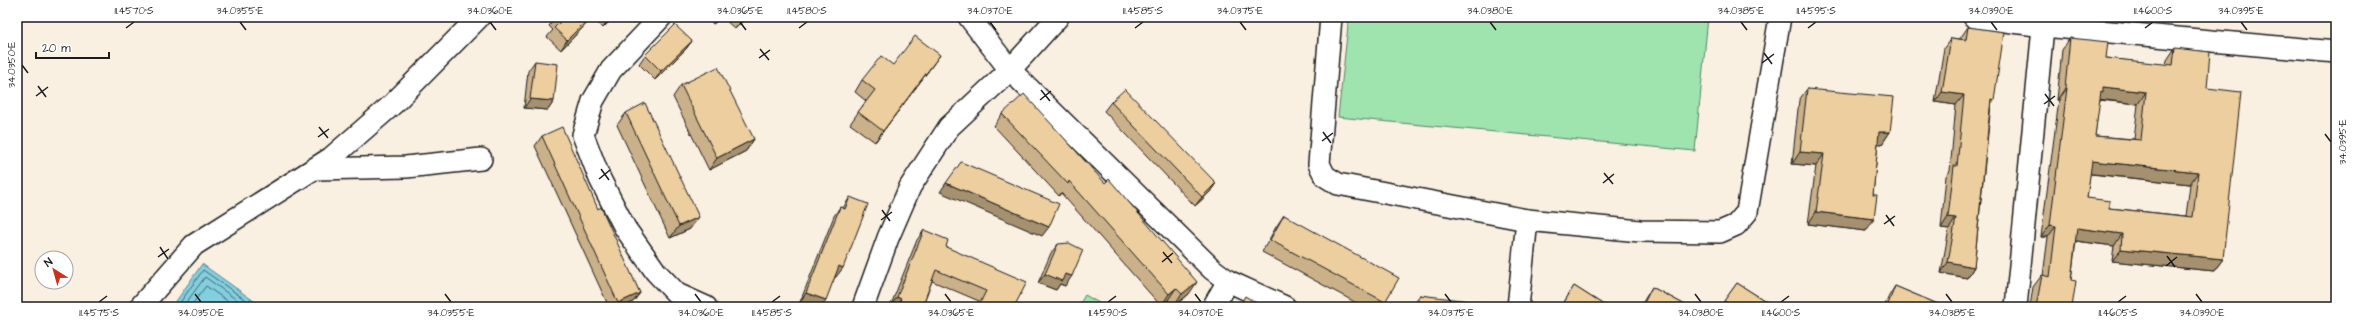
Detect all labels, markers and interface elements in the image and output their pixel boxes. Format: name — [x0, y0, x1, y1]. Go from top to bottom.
text: 11.4570°S — [115, 4, 154, 18]
text: 34.0355°E — [217, 4, 264, 18]
text: 34.0360°E — [467, 4, 513, 18]
text: 34.0365°E — [717, 4, 763, 18]
text: 11.4580°S — [787, 4, 827, 18]
text: 34.0370°E — [967, 4, 1013, 18]
text: 11.4585°S — [1123, 4, 1164, 18]
text: 34.0375°E — [1217, 4, 1263, 18]
text: 34.0380°E — [1467, 4, 1513, 18]
text: 34.0385°E — [1718, 4, 1764, 18]
text: 11.4595°S — [1796, 4, 1836, 18]
text: 34.0390°E — [1969, 4, 2013, 18]
text: 11.4600°S — [2134, 4, 2173, 18]
text: 34.0395°E — [2218, 4, 2264, 18]
scale bar — [36, 34, 109, 60]
text: 20 m — [42, 40, 71, 57]
text: 34.0350°E — [5, 42, 19, 88]
text: 34.0395°E — [2336, 119, 2350, 165]
north arrow — [34, 250, 74, 290]
text: N — [41, 254, 56, 270]
text: 11.4575°S — [79, 306, 119, 320]
text: 34.0350°E — [178, 306, 224, 320]
text: 34.0355°E — [428, 306, 475, 320]
text: 34.0360°E — [678, 306, 724, 320]
text: 11.4585°S — [752, 306, 793, 320]
text: 34.0365°E — [928, 306, 974, 320]
text: 11.4590°S — [1089, 306, 1128, 320]
text: 34.0370°E — [1178, 306, 1224, 320]
text: 34.0375°E — [1428, 306, 1474, 320]
text: 34.0380°E — [1678, 306, 1724, 320]
text: 11.4600°S — [1762, 306, 1801, 320]
text: 34.0385°E — [1929, 306, 1975, 320]
text: 11.4605°S — [2098, 306, 2138, 320]
text: 34.0390°E — [2180, 306, 2224, 320]

